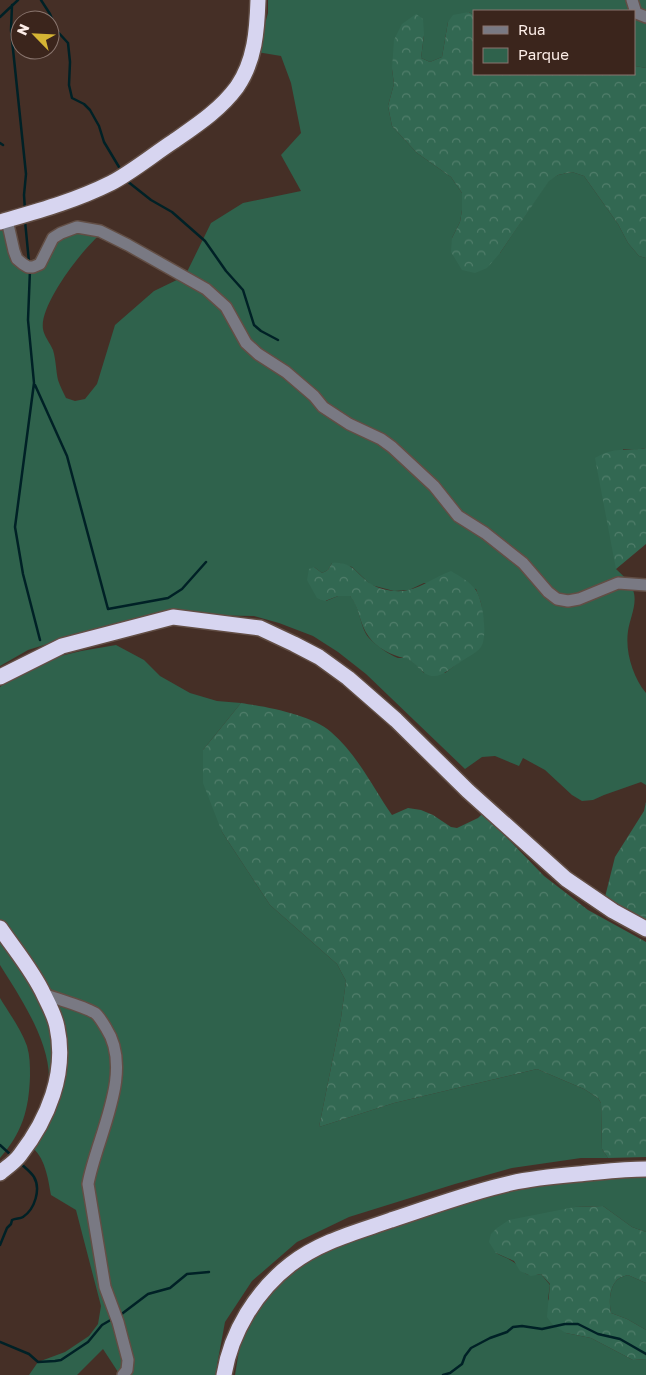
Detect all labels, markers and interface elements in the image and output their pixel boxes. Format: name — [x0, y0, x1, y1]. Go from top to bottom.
north arrow — [10, 10, 60, 60]
legend — [473, 10, 636, 75]
text: Rua — [518, 20, 545, 38]
text: N — [13, 21, 33, 38]
text: Parque — [518, 45, 569, 63]

